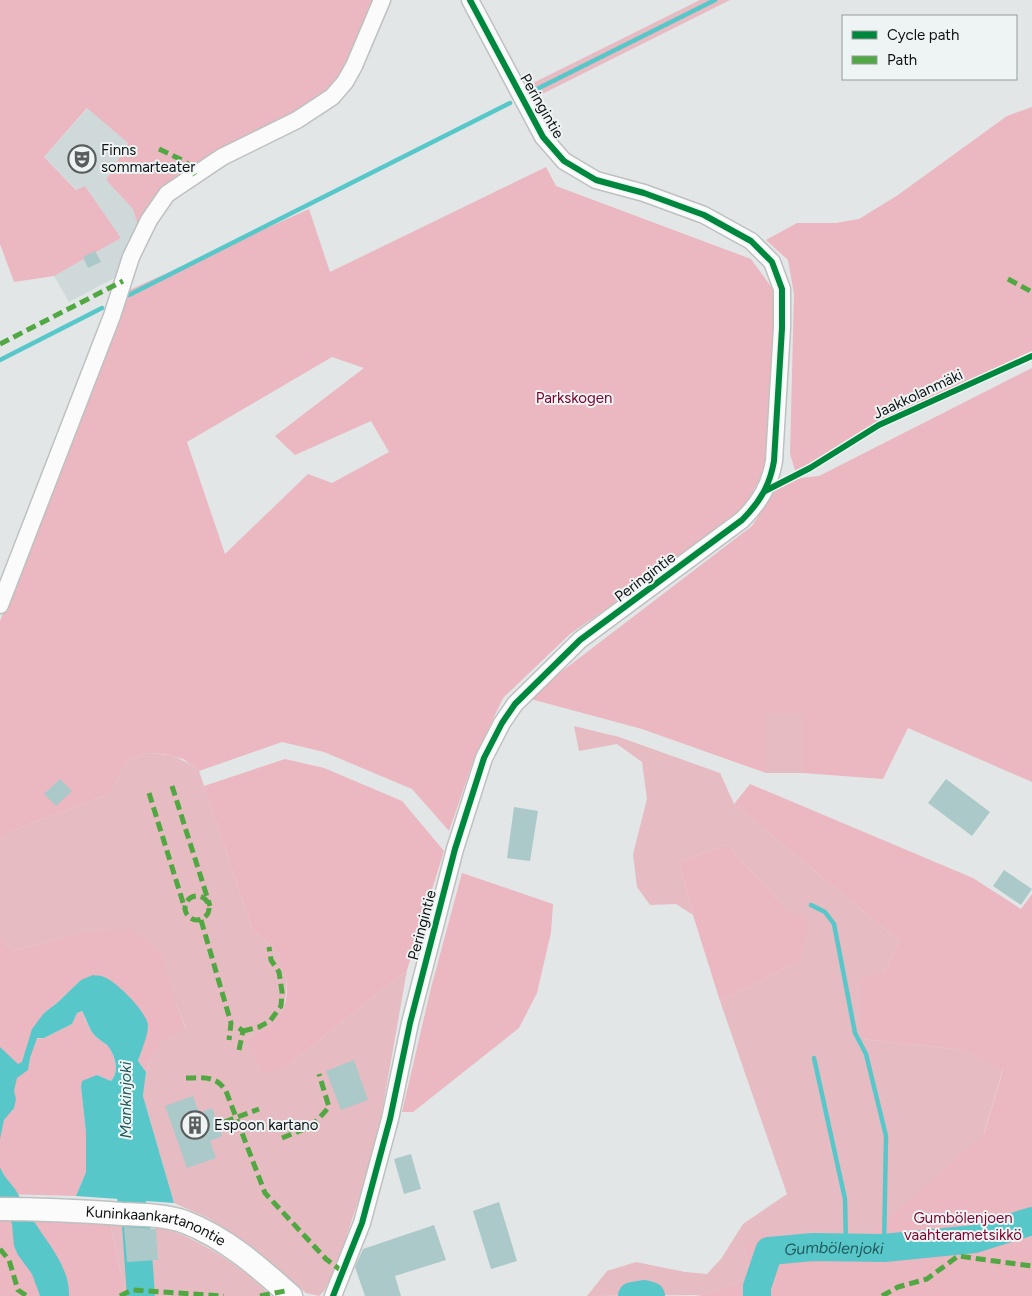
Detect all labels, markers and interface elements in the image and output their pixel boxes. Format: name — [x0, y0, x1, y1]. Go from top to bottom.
legend — [842, 15, 1017, 80]
text: Cycle path — [887, 26, 959, 44]
text: Path — [887, 51, 917, 69]
street label: Peringintie — [516, 70, 568, 142]
place label: Finns sommarteater — [101, 141, 195, 176]
theatre icon: Finns sommarteater — [67, 144, 97, 174]
street label: Jaakkolanmäki — [870, 365, 966, 423]
park label: Parkskogen — [536, 389, 612, 407]
street label: Peringintie — [611, 548, 679, 606]
street label: Peringintie — [404, 888, 440, 962]
water label: Mankinjoki — [116, 1061, 135, 1139]
building icon: Espoon kartano — [180, 1110, 210, 1140]
place label: Espoon kartano — [214, 1116, 319, 1134]
street label: Kuninkaankartanontie — [85, 1203, 229, 1250]
park label: Gumbölenjoen vaahterametsikkö — [904, 1209, 1022, 1244]
water label: Gumbölenjoki — [783, 1237, 884, 1259]

